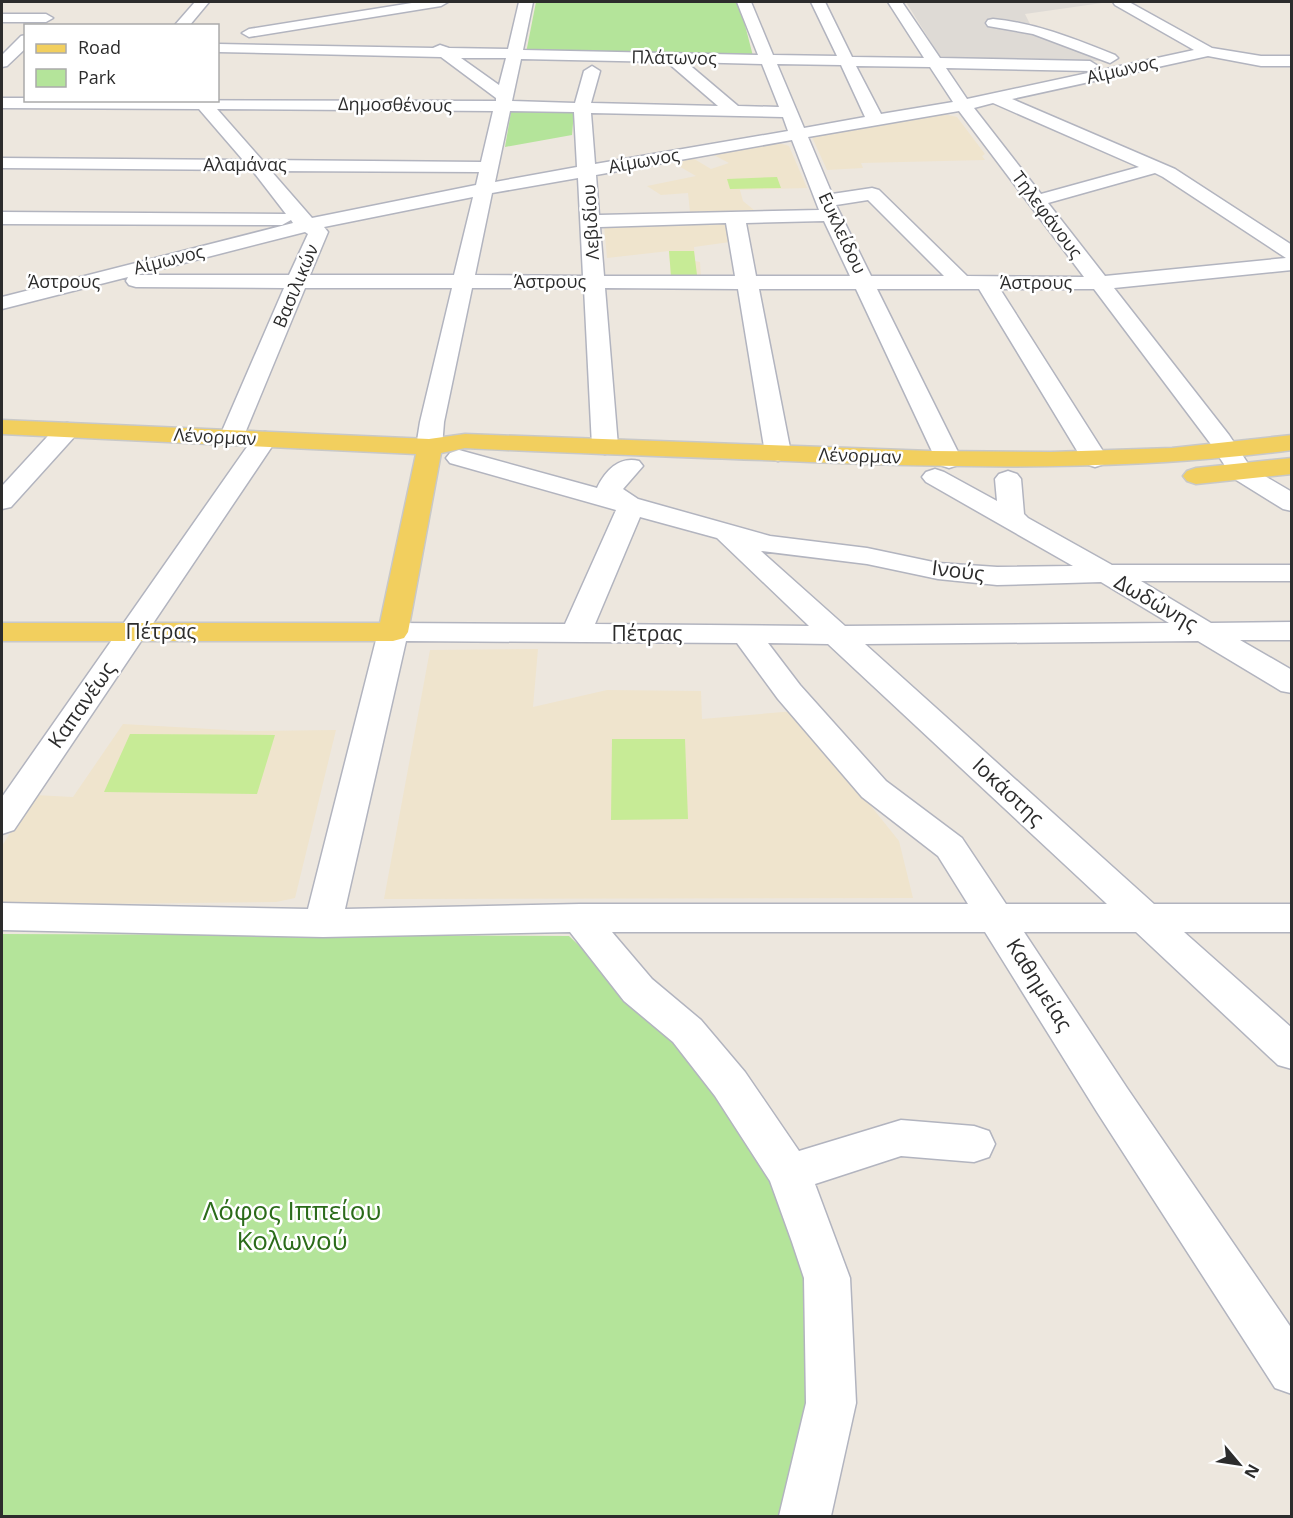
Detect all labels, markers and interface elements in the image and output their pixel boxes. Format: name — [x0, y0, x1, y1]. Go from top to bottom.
legend — [24, 24, 219, 102]
text: Road — [78, 35, 121, 59]
street label: Πλάτωνος — [631, 44, 717, 70]
street label: Αίμωνος — [1084, 49, 1160, 89]
text: Park — [78, 65, 116, 89]
street label: Δημοσθένους — [338, 91, 452, 117]
street label: Αίμωνος — [606, 142, 682, 178]
street label: Αλαμάνας — [203, 152, 287, 176]
street label: Τηλεφάνους — [1007, 166, 1089, 263]
street label: Λεβιδίου — [576, 184, 604, 260]
street label: Ευκλείδου — [814, 188, 872, 277]
street label: Αίμωνος — [131, 239, 207, 279]
street label: Βασιλικών — [267, 240, 324, 331]
street label: Άστρους — [28, 269, 100, 293]
street label: Άστρους — [514, 269, 586, 293]
street label: Άστρους — [1000, 270, 1072, 294]
street label: Λένορμαν — [173, 422, 257, 450]
street label: Λένορμαν — [818, 442, 902, 468]
street label: Ινούς — [930, 553, 986, 587]
street label: Δωδώνης — [1110, 567, 1203, 637]
street label: Πέτρας — [126, 617, 196, 645]
street label: Πέτρας — [612, 619, 682, 647]
street label: Καπανέως — [41, 655, 121, 753]
street label: Ιοκάστης — [967, 751, 1050, 832]
street label: Καθημείας — [1000, 933, 1079, 1036]
park label: Λόφος Ιππείου Κολωνού — [203, 1192, 381, 1258]
north arrow — [1209, 1434, 1269, 1494]
text: N — [1239, 1460, 1265, 1482]

